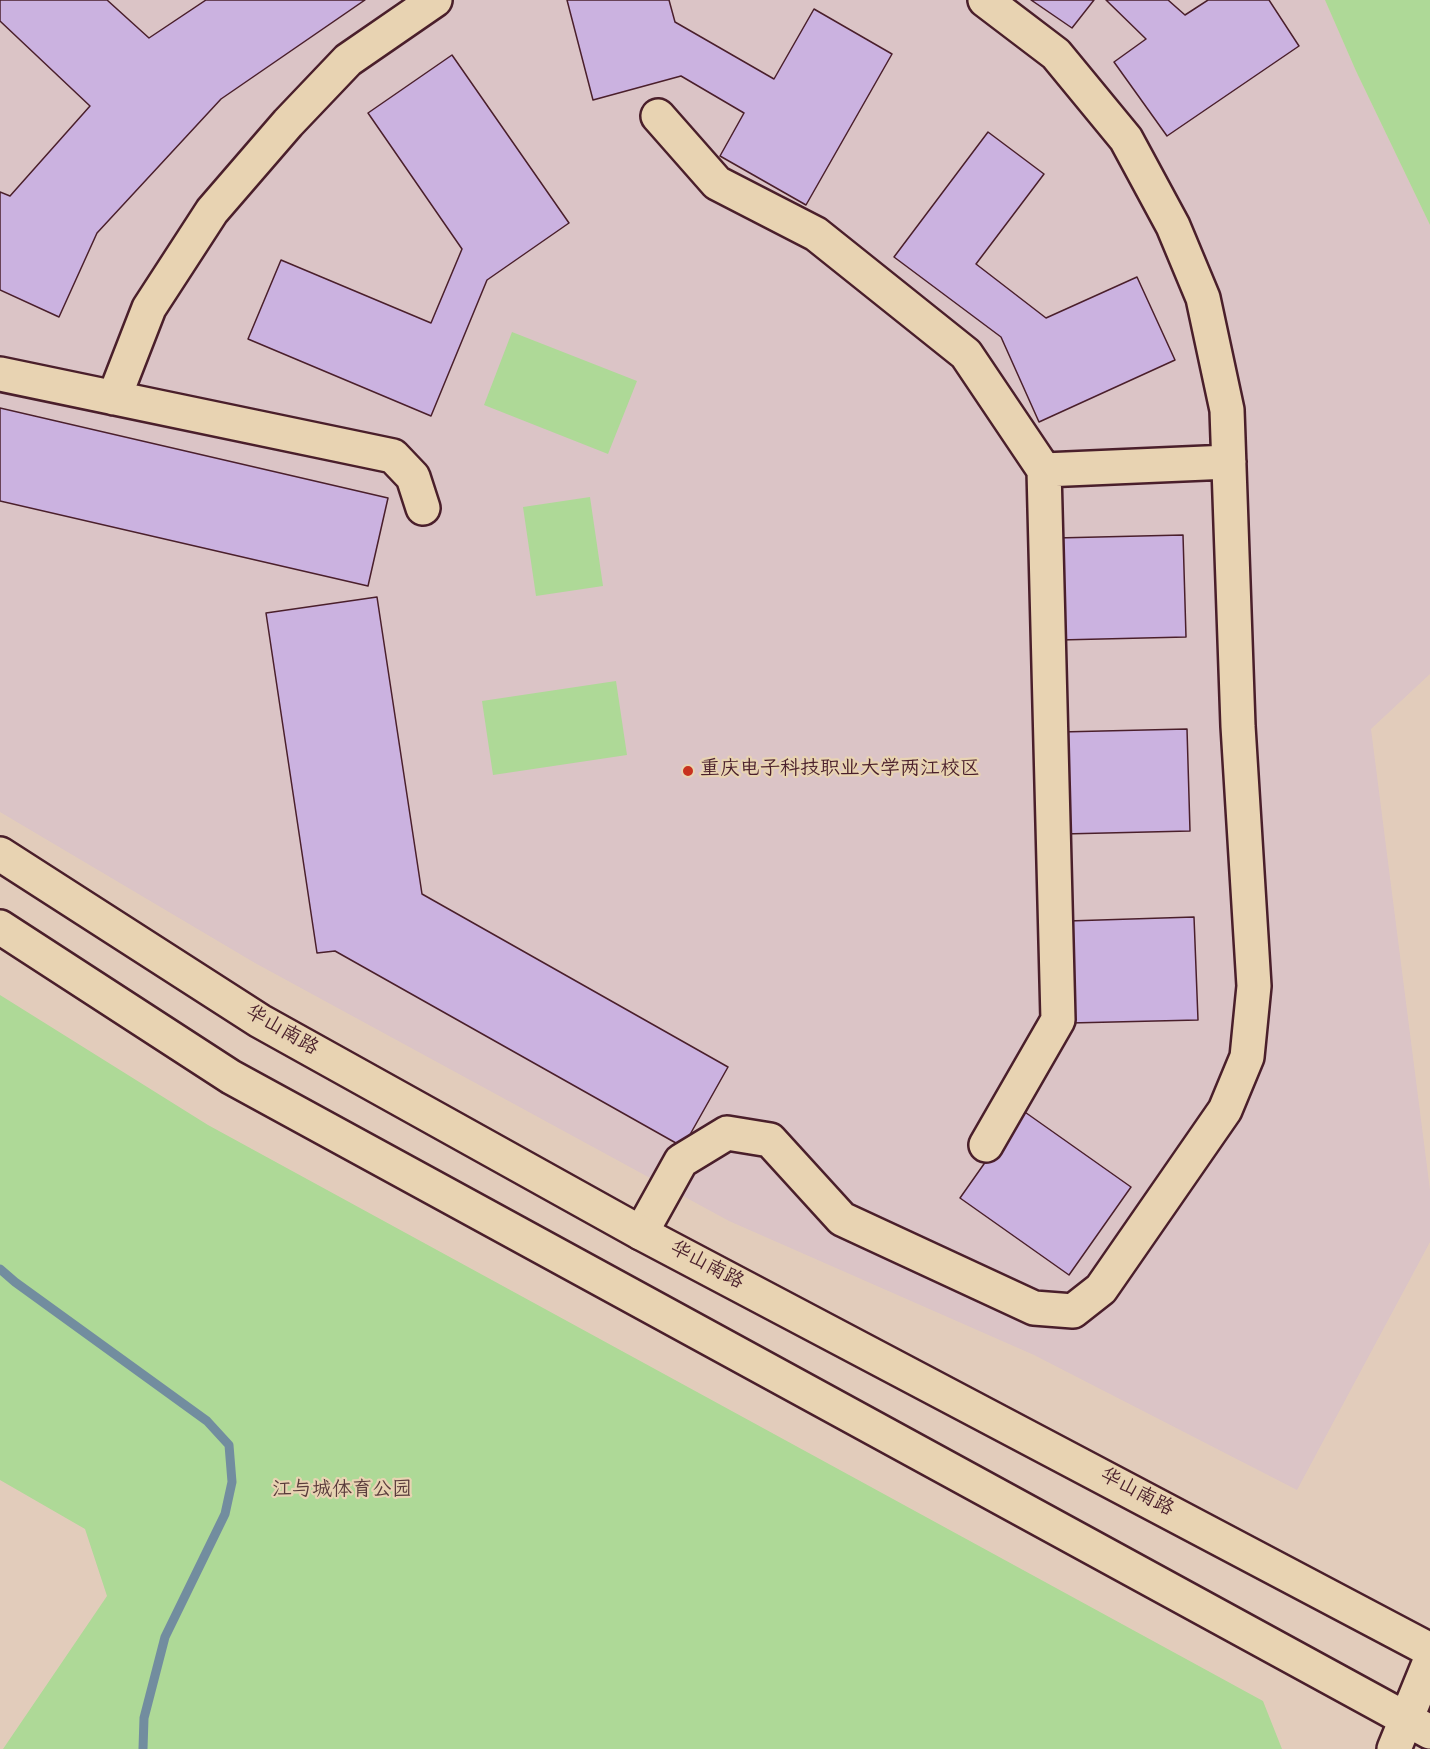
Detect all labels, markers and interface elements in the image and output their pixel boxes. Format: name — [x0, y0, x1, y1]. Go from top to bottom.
place label: 重庆电子科技职业大学两江校区 — [700, 759, 980, 783]
marker: 重庆电子科技职业大学两江校区 — [681, 764, 695, 778]
street label: 华山南路 — [240, 1002, 322, 1062]
street label: 华山南路 — [665, 1238, 747, 1296]
street label: 华山南路 — [1095, 1465, 1177, 1523]
park label: 江与城体育公园 — [272, 1480, 412, 1504]

